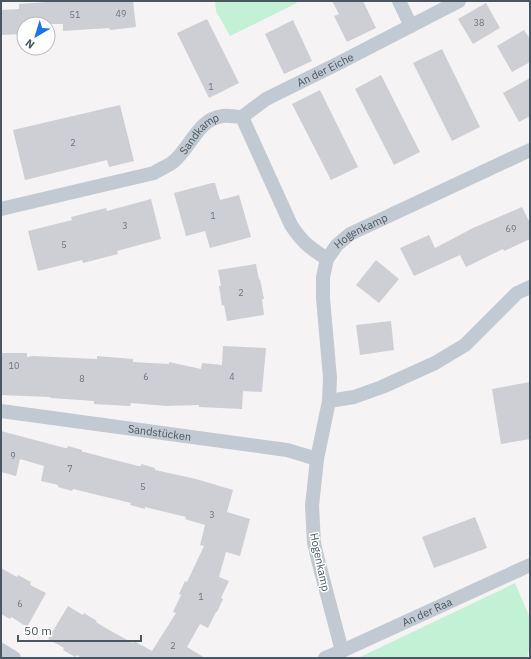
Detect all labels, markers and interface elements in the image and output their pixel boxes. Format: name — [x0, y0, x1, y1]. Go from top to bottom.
house number: 49 — [116, 8, 126, 19]
house number: 51 — [70, 9, 80, 20]
north arrow — [16, 16, 56, 56]
house number: 38 — [474, 17, 484, 28]
text: N — [22, 36, 37, 52]
street label: An der Eiche — [294, 50, 356, 90]
house number: 1 — [208, 81, 214, 92]
street label: Sandkamp — [176, 110, 221, 157]
house number: 2 — [70, 137, 76, 148]
house number: 1 — [210, 210, 216, 221]
street label: Hogenkamp — [331, 210, 390, 252]
house number: 3 — [122, 220, 128, 231]
house number: 69 — [506, 223, 516, 234]
house number: 5 — [61, 239, 67, 250]
house number: 2 — [238, 287, 244, 298]
house number: 10 — [9, 360, 19, 371]
house number: 6 — [143, 371, 149, 382]
house number: 4 — [229, 371, 235, 382]
house number: 8 — [79, 373, 85, 384]
street label: Sandstücken — [127, 421, 192, 444]
house number: 9 — [10, 450, 16, 461]
house number: 7 — [67, 463, 73, 474]
house number: 5 — [140, 481, 146, 492]
house number: 3 — [209, 509, 215, 520]
street label: Hogenkamp — [307, 531, 333, 593]
house number: 1 — [198, 591, 204, 602]
street label: An der Raa — [400, 594, 455, 630]
house number: 6 — [17, 598, 23, 609]
scale bar — [18, 617, 141, 643]
text: 50 m — [24, 623, 52, 638]
house number: 2 — [170, 640, 176, 651]

